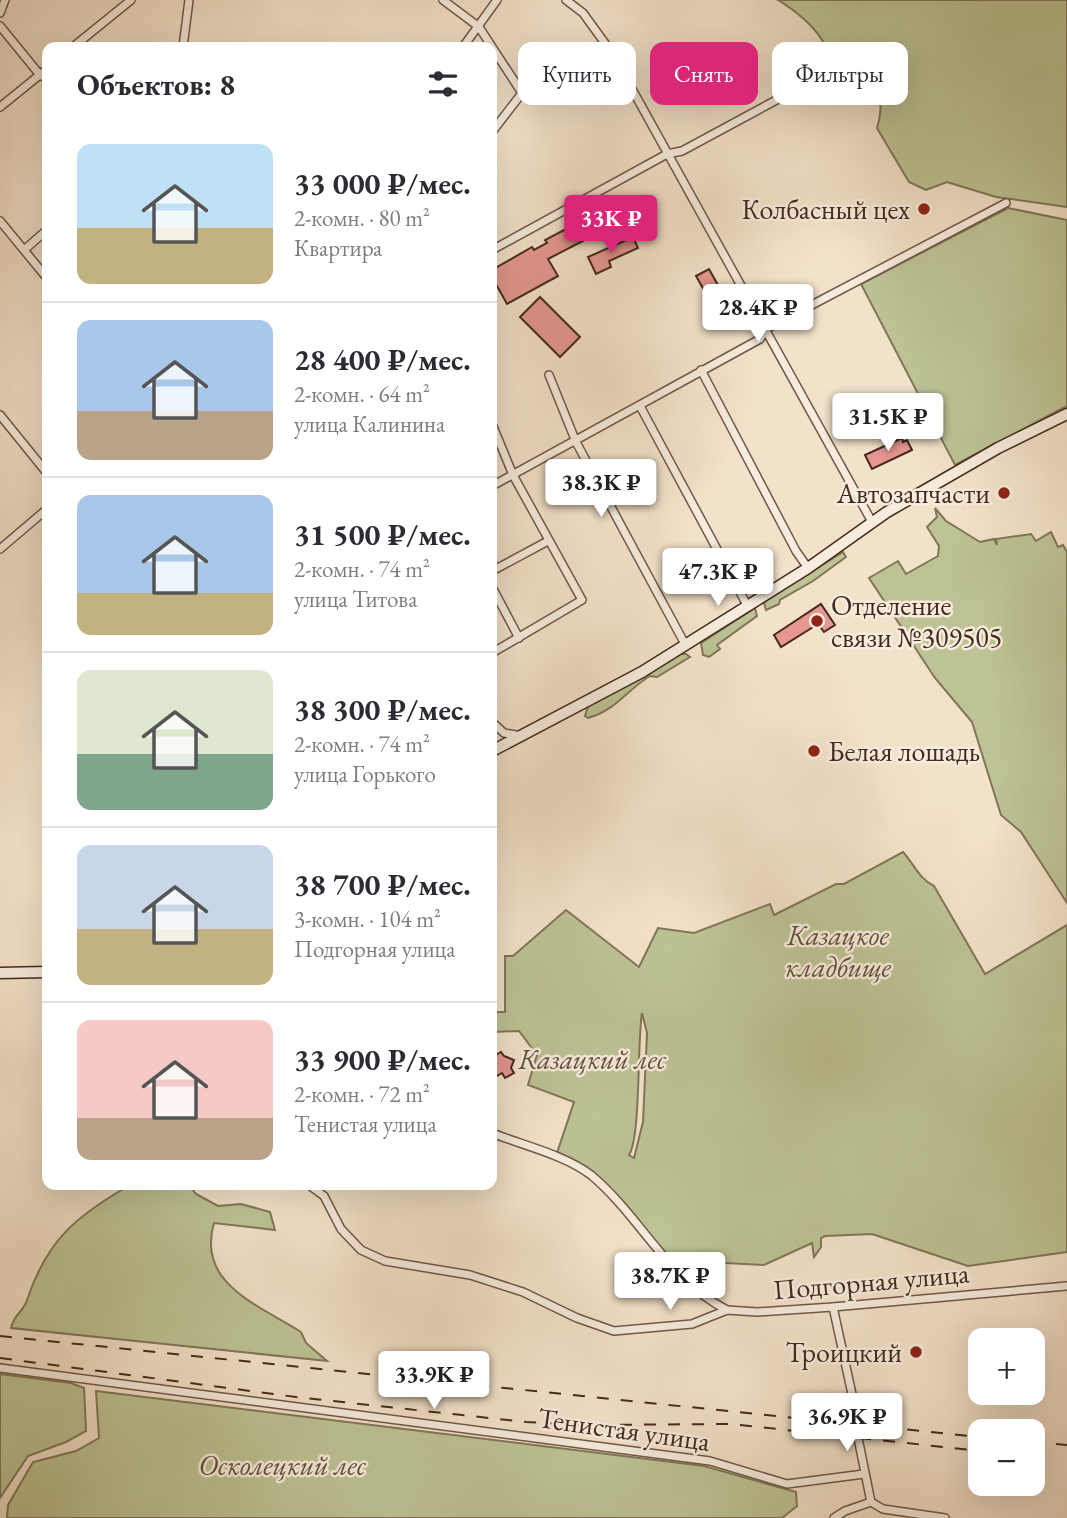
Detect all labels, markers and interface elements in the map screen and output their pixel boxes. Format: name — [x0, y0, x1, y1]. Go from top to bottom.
chip: Купить — [518, 42, 636, 105]
chip: Снять — [650, 42, 758, 105]
chip: Фильтры — [772, 42, 908, 105]
text: Объектов: 8 — [77, 65, 235, 104]
icon: filters — [424, 65, 462, 103]
text: 33 000 ₽/мес. — [294, 164, 471, 203]
icon: home — [133, 172, 217, 256]
place label: Колбасный цех — [742, 191, 910, 227]
pin: 33K ₽ — [562, 196, 660, 255]
marker: Колбасный цех — [916, 201, 932, 217]
text: 2-комн. · 80 m² — [294, 203, 430, 233]
text: 33K ₽ — [580, 203, 642, 233]
text: Квартира — [294, 233, 382, 263]
pin: 28.4K ₽ — [693, 284, 823, 344]
text: 28.4K ₽ — [718, 292, 798, 322]
text: 28 400 ₽/мес. — [294, 340, 471, 379]
icon: home — [133, 348, 217, 432]
text: 2-комн. · 64 m² — [294, 379, 430, 409]
pin: 31.5K ₽ — [823, 393, 953, 453]
text: 31.5K ₽ — [848, 401, 928, 431]
text: улица Калинина — [294, 409, 445, 439]
pin: 38.3K ₽ — [536, 460, 666, 519]
text: 38.3K ₽ — [561, 467, 641, 497]
place label: Автозапчасти — [836, 475, 990, 511]
marker: Автозапчасти — [996, 485, 1012, 501]
text: 31 500 ₽/мес. — [294, 515, 471, 554]
icon: home — [133, 523, 217, 607]
pin: 47.3K ₽ — [653, 548, 783, 608]
text: 2-комн. · 74 m² — [294, 554, 430, 584]
text: 47.3K ₽ — [678, 556, 758, 586]
text: улица Титова — [294, 584, 417, 614]
place label: Отделение связи №309505 — [831, 587, 1002, 655]
marker: Отделение связи №309505 — [809, 613, 825, 629]
text: 38 300 ₽/мес. — [294, 690, 471, 729]
icon: home — [133, 698, 217, 782]
text: 2-комн. · 74 m² — [294, 729, 430, 759]
place label: Белая лошадь — [828, 733, 980, 769]
marker: Белая лошадь — [806, 743, 822, 759]
text: улица Горького — [294, 759, 436, 789]
text: 38 700 ₽/мес. — [294, 865, 471, 904]
icon: home — [133, 873, 217, 957]
text: 3-комн. · 104 m² — [294, 904, 441, 934]
park label: Казацкое кладбище — [785, 917, 891, 985]
text: Подгорная улица — [294, 934, 456, 964]
text: 33 900 ₽/мес. — [294, 1040, 471, 1079]
park label: Казацкий лес — [517, 1041, 667, 1077]
icon: home — [133, 1048, 217, 1132]
text: 2-комн. · 72 m² — [294, 1079, 430, 1109]
text: Тенистая улица — [294, 1109, 437, 1139]
pin: 38.7K ₽ — [605, 1252, 735, 1312]
street label: Подгорная улица — [771, 1254, 971, 1308]
text: 38.7K ₽ — [630, 1260, 710, 1290]
map controls — [968, 1328, 1045, 1496]
button: + — [968, 1328, 1045, 1405]
place label: Троицкий — [786, 1334, 902, 1370]
marker: Троицкий — [908, 1344, 924, 1360]
pin: 33.9K ₽ — [369, 1352, 499, 1411]
text: 33.9K ₽ — [394, 1359, 474, 1389]
pin: 36.9K ₽ — [782, 1394, 912, 1453]
street label: Тенистая улица — [536, 1399, 713, 1459]
text: 36.9K ₽ — [807, 1401, 887, 1431]
button: − — [968, 1419, 1045, 1496]
park label: Осколецкий лес — [199, 1447, 367, 1483]

